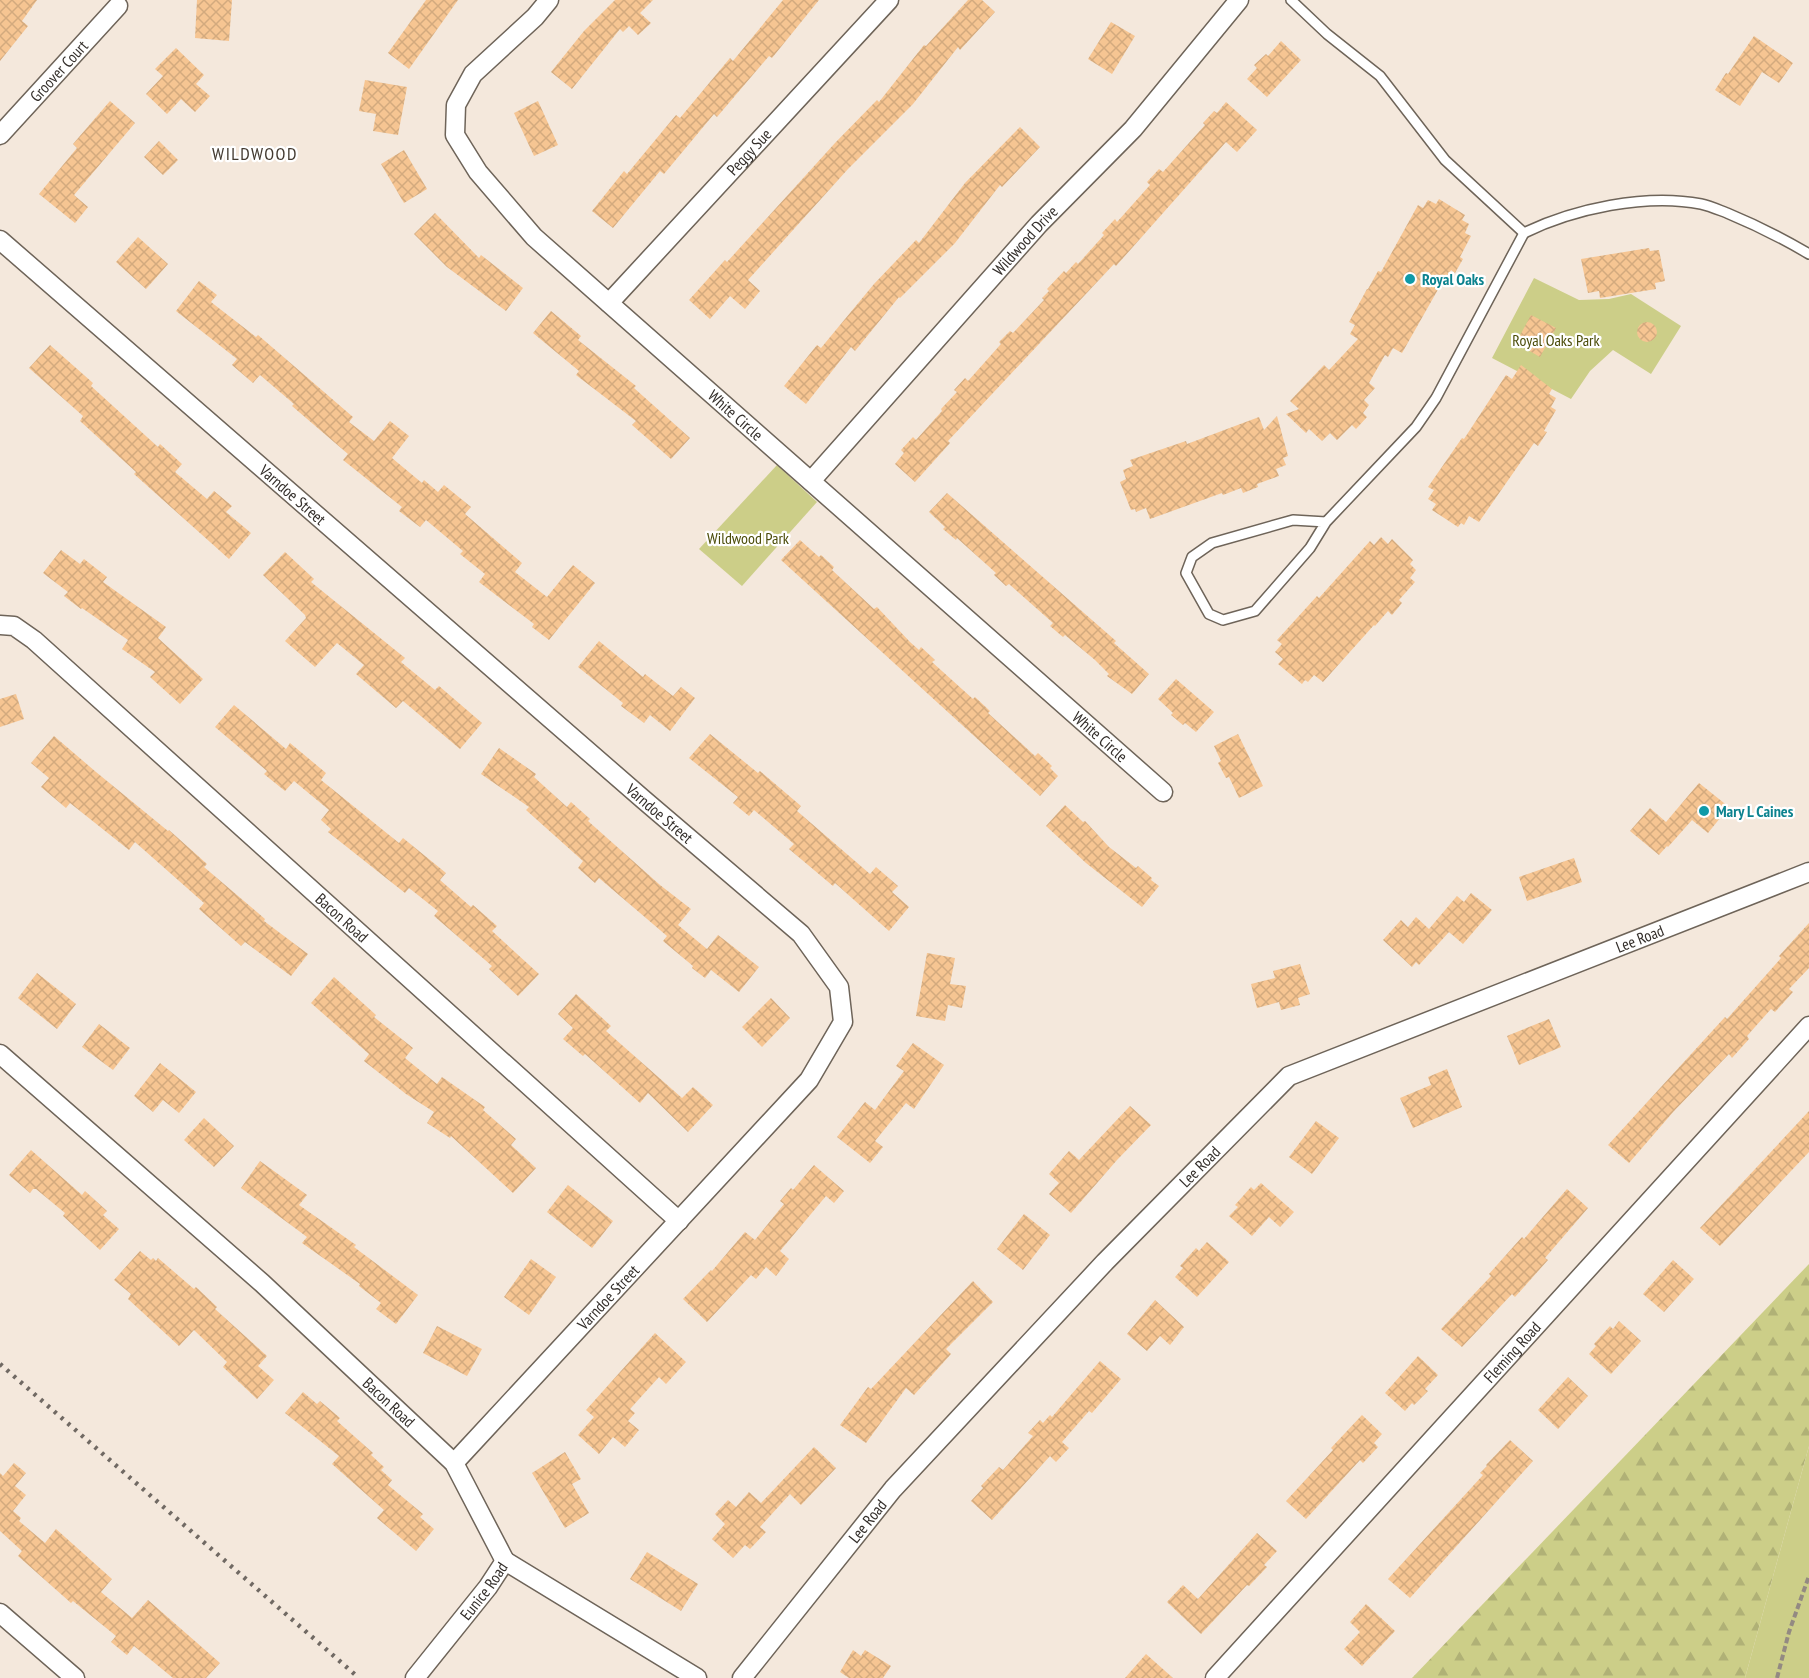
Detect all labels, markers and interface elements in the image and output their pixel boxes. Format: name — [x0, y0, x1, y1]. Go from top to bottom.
street label: Groover Court — [26, 35, 92, 106]
street label: Peggy Sue — [722, 124, 775, 179]
district label: WILDWOOD — [212, 142, 298, 165]
street label: Wildwood Drive — [988, 201, 1062, 279]
place label: Royal Oaks — [1422, 269, 1484, 289]
marker: Royal Oaks — [1403, 272, 1417, 286]
park label: Royal Oaks Park — [1512, 330, 1600, 350]
street label: White Circle — [704, 385, 767, 445]
street label: Varndoe Street — [255, 460, 331, 529]
park label: Wildwood Park — [707, 528, 790, 548]
street label: White Circle — [1068, 707, 1132, 766]
street label: Varndoe Street — [621, 779, 698, 848]
place label: Mary L Caines — [1716, 801, 1794, 821]
marker: Mary L Caines — [1697, 804, 1711, 818]
street label: Bacon Road — [312, 889, 373, 946]
street label: Lee Road — [1613, 920, 1667, 957]
street label: Lee Road — [1175, 1142, 1224, 1191]
street label: Varndoe Street — [572, 1260, 644, 1334]
street label: Fleming Road — [1479, 1317, 1545, 1387]
street label: Bacon Road — [359, 1373, 419, 1431]
street label: Lee Road — [844, 1495, 891, 1547]
street label: Eunice Road — [456, 1558, 512, 1624]

